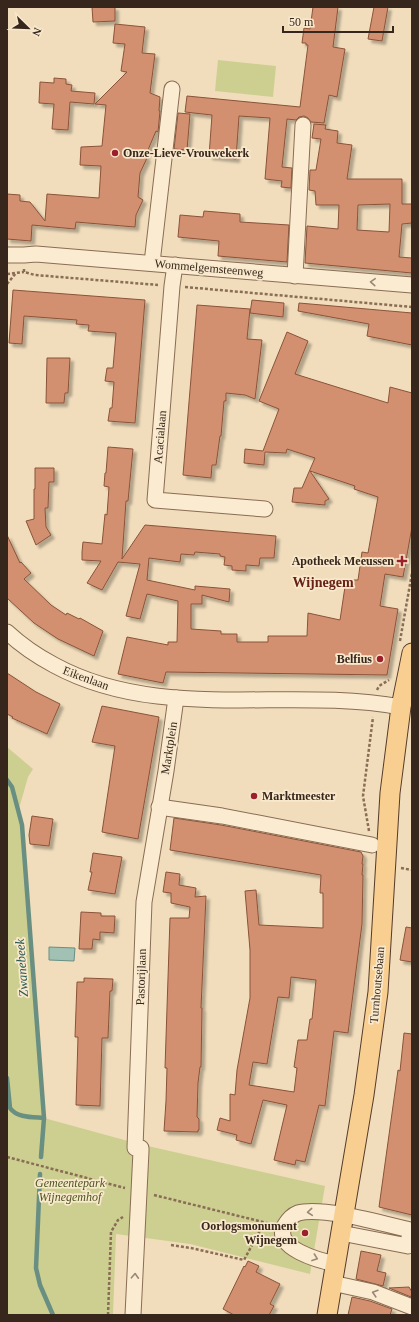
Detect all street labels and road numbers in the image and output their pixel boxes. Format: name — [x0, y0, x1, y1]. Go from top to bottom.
street label: Wommelgemsteenweg — [154, 256, 264, 280]
street label: Acacialaan — [151, 410, 169, 464]
street label: Eikenlaan — [61, 663, 111, 693]
street label: Marktplein — [158, 721, 180, 775]
street label: Turnhoutsebaan — [367, 946, 387, 1024]
street label: Pastorijlaan — [133, 948, 149, 1006]

